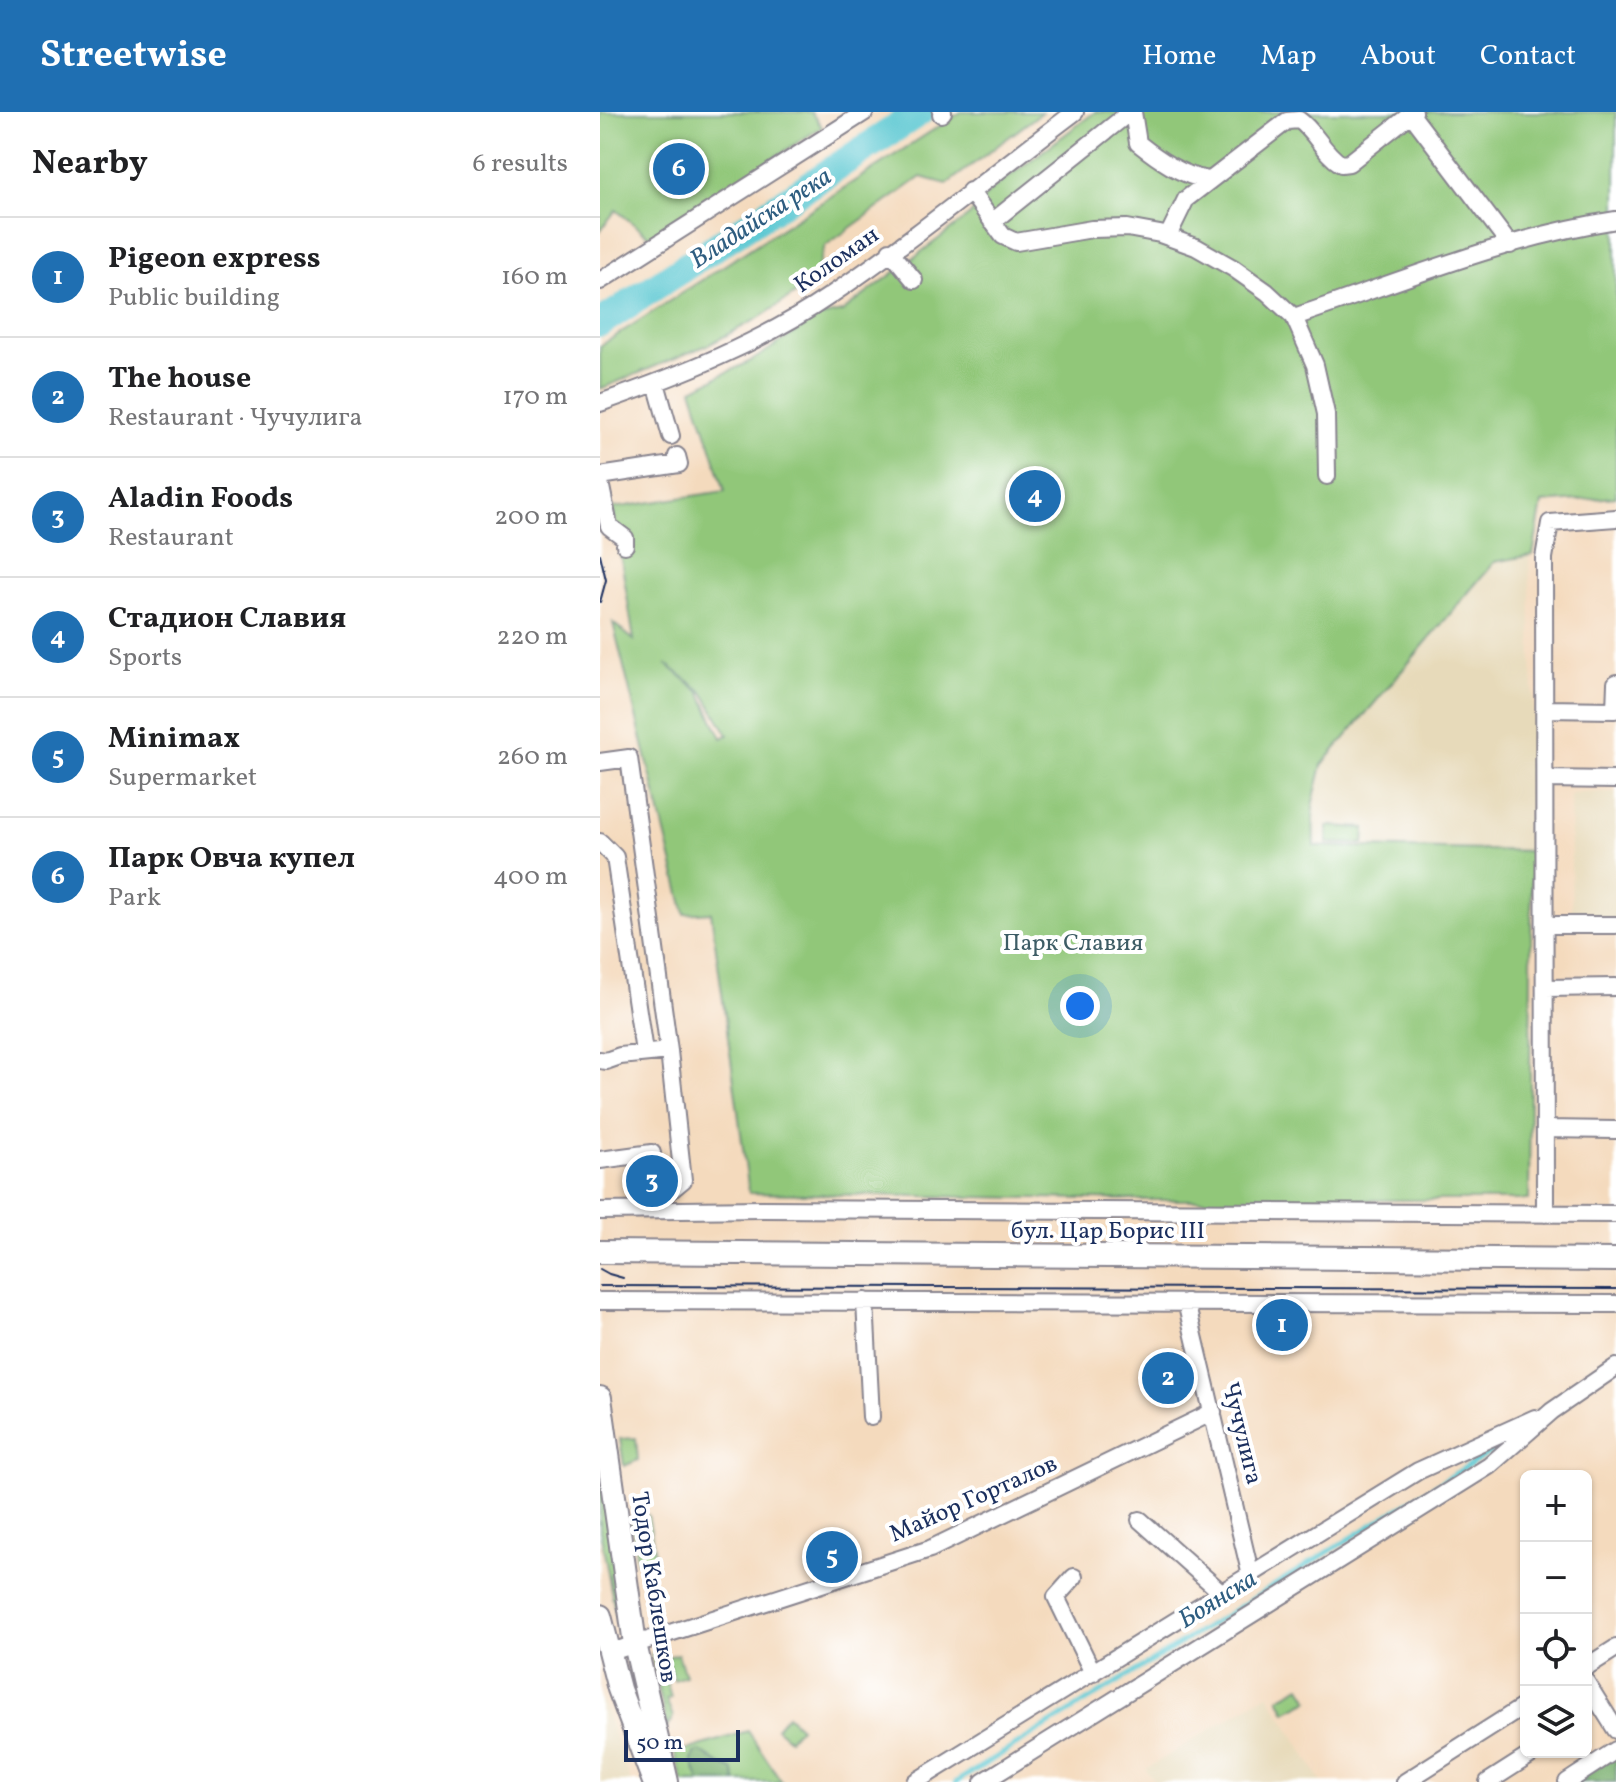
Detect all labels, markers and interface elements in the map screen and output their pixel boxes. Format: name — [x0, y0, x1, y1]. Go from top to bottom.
text: Streetwise — [40, 30, 227, 83]
text: Home — [1142, 37, 1216, 76]
text: Map — [1260, 37, 1316, 76]
text: About — [1360, 37, 1436, 76]
text: Contact — [1480, 37, 1576, 76]
pin: 6 — [653, 139, 705, 199]
text: Nearby — [32, 141, 148, 188]
text: 6 results — [473, 146, 568, 182]
water label: Владайска река — [683, 159, 839, 278]
street label: Коломан — [788, 219, 886, 302]
text: Pigeon express — [108, 238, 321, 280]
text: 1 — [53, 259, 63, 295]
text: 160 m — [501, 259, 568, 295]
text: Public building — [108, 280, 280, 316]
text: The house — [108, 358, 251, 400]
text: 2 — [51, 379, 65, 415]
text: 170 m — [503, 379, 568, 415]
text: Restaurant · Чучулига — [108, 400, 363, 436]
pin: 4 — [1009, 466, 1061, 526]
text: Aladin Foods — [108, 478, 293, 520]
text: 3 — [51, 499, 65, 535]
text: 200 m — [494, 499, 568, 535]
text: Restaurant — [108, 520, 234, 556]
text: Стадион Славия — [108, 598, 346, 640]
text: 4 — [50, 619, 66, 655]
text: 220 m — [496, 619, 568, 655]
text: Sports — [108, 640, 182, 676]
text: Minimax — [108, 718, 240, 760]
text: 5 — [52, 739, 64, 775]
text: 260 m — [497, 739, 568, 775]
text: Supermarket — [108, 760, 257, 796]
text: Парк Овча купел — [108, 838, 355, 880]
text: 6 — [51, 859, 65, 895]
text: 400 m — [493, 859, 568, 895]
text: Park — [108, 880, 161, 916]
park label: Парк Славия — [1003, 927, 1143, 961]
your location — [1060, 986, 1100, 1026]
pin: 3 — [626, 1151, 678, 1211]
street label: бул. Цар Борис III — [1011, 1215, 1205, 1249]
pin: 1 — [1256, 1295, 1308, 1355]
pin: 2 — [1142, 1348, 1194, 1408]
street label: Чучулига — [1212, 1379, 1270, 1488]
street label: Майор Горталов — [884, 1448, 1063, 1552]
map controls — [1520, 1470, 1592, 1758]
button: + — [1520, 1470, 1592, 1542]
street label: Тодор Каблешков — [621, 1489, 685, 1685]
pin: 5 — [806, 1527, 858, 1587]
button: − — [1520, 1542, 1592, 1614]
water label: Боянска — [1172, 1562, 1264, 1638]
button: locate — [1520, 1614, 1592, 1686]
button: layers — [1520, 1686, 1592, 1758]
scale bar — [624, 1726, 740, 1762]
text: 50 m — [636, 1728, 683, 1759]

